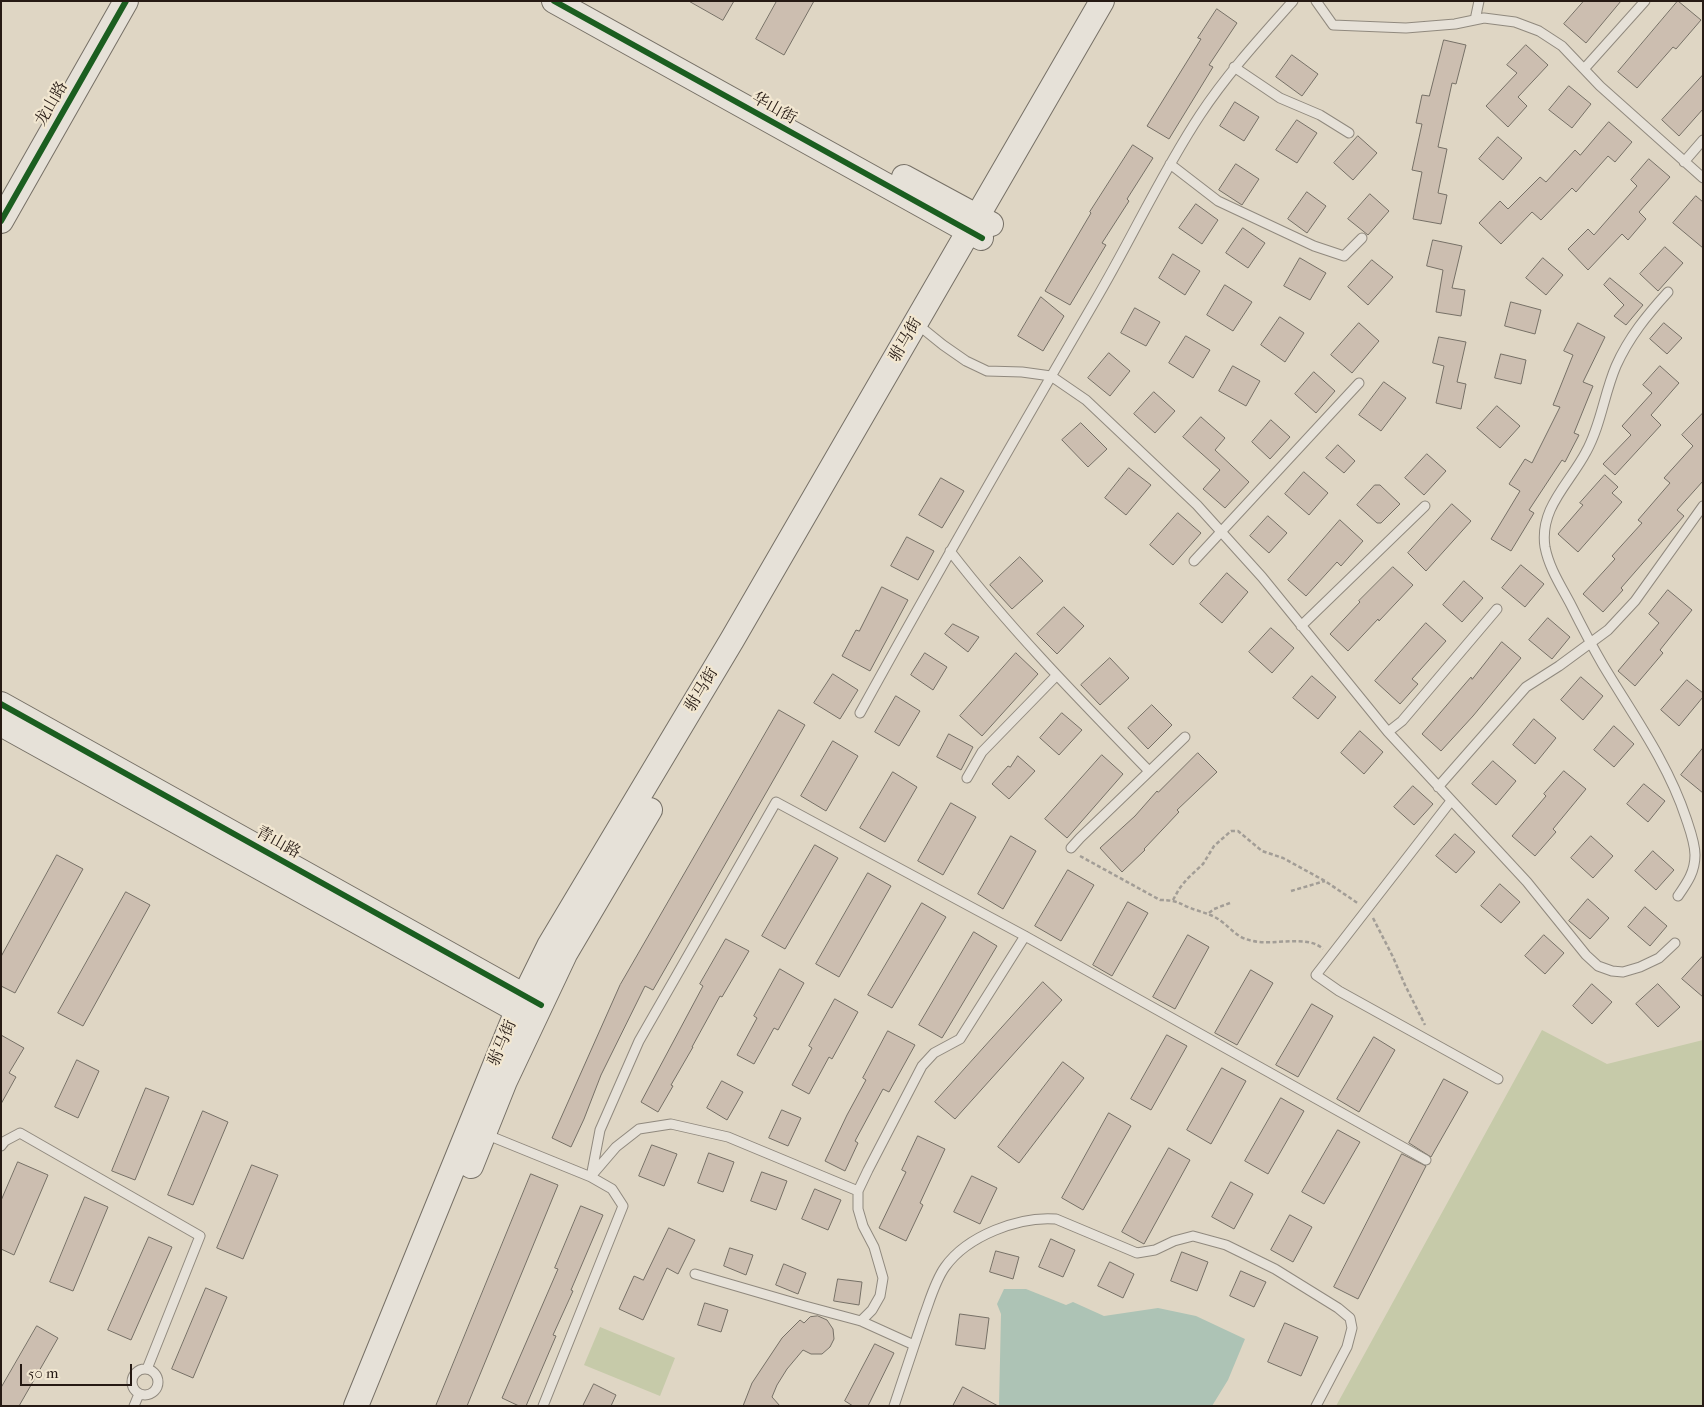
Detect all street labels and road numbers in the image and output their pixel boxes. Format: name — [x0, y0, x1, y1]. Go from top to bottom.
street label: 龙山路 — [32, 78, 72, 130]
street label: 华山街 — [748, 89, 800, 129]
street label: 驸马街 — [886, 314, 926, 366]
street label: 驸马街 — [681, 664, 723, 716]
street label: 青山路 — [252, 823, 304, 863]
street label: 驸马街 — [485, 1017, 521, 1069]

